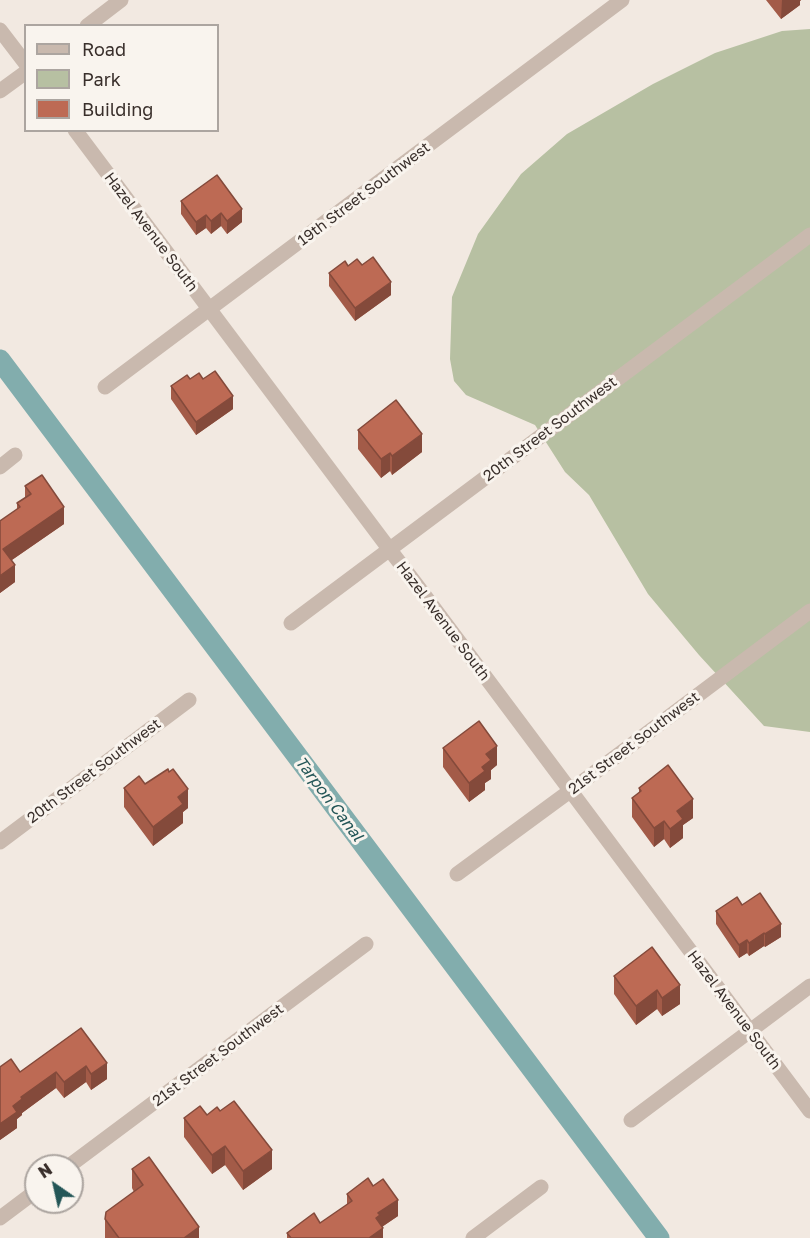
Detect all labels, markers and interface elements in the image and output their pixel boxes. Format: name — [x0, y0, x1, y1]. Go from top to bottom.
legend — [24, 24, 219, 132]
text: Road — [82, 38, 126, 60]
text: Park — [82, 68, 121, 90]
text: Building — [82, 98, 153, 120]
street label: 19th Street Southwest — [294, 138, 434, 250]
street label: Hazel Avenue South — [100, 169, 202, 295]
street label: 20th Street Southwest — [480, 373, 620, 485]
street label: Hazel Avenue South — [392, 558, 494, 684]
street label: 21st Street Southwest — [565, 688, 703, 798]
street label: 20th Street Southwest — [24, 715, 164, 827]
water label: Tarpon Canal — [291, 753, 367, 845]
street label: Hazel Avenue South — [683, 947, 785, 1073]
street label: 21st Street Southwest — [149, 1000, 287, 1110]
north arrow — [24, 1154, 84, 1214]
text: N — [34, 1159, 56, 1182]

